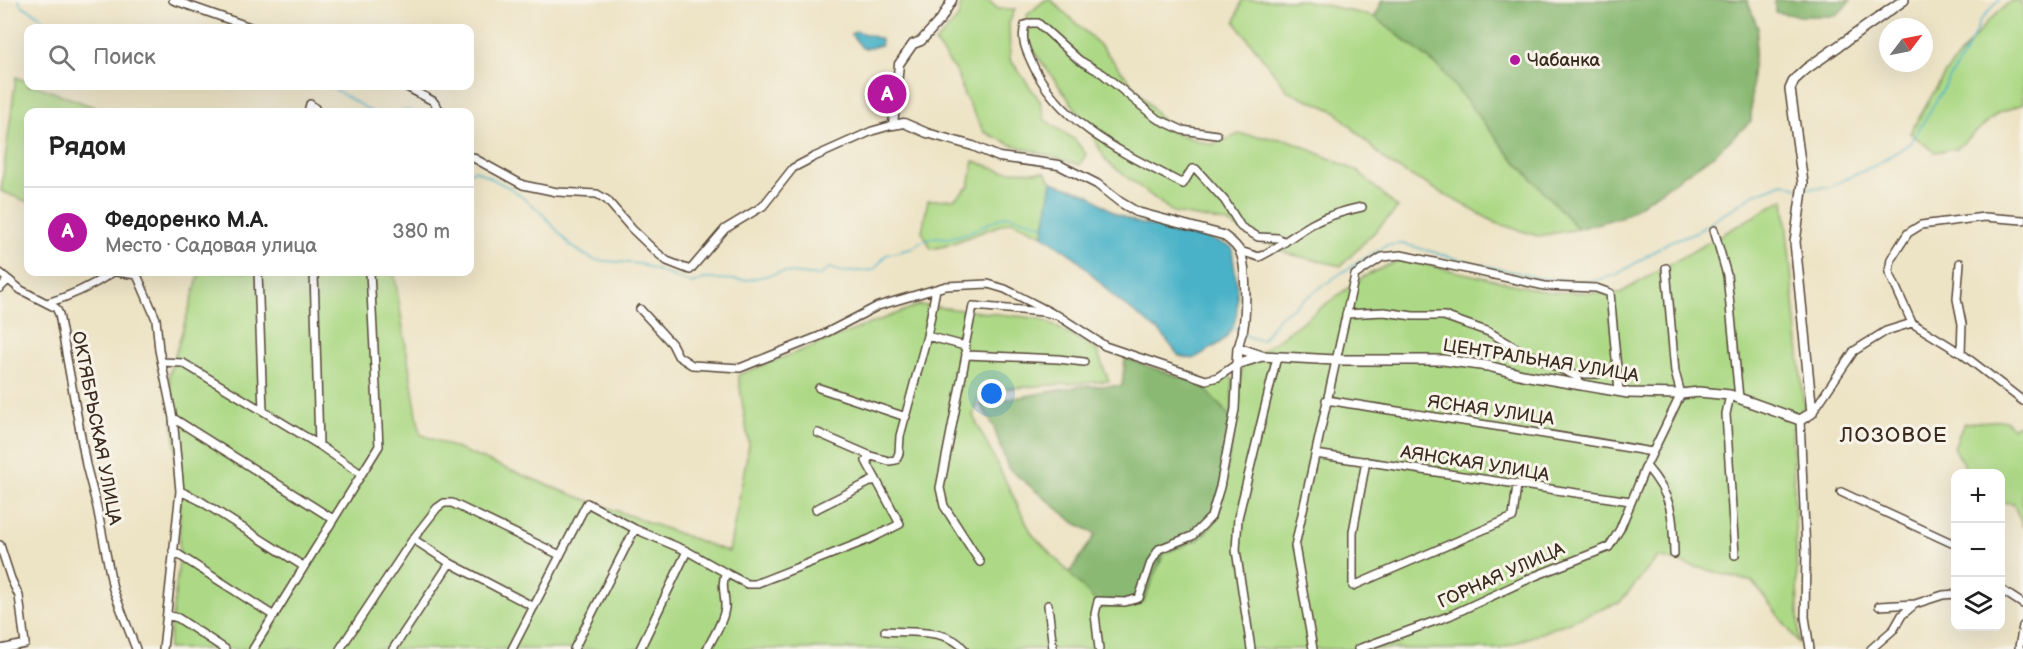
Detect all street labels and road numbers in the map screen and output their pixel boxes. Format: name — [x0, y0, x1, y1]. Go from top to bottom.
street label: ОКТЯБРЬСКАЯ УЛИЦА — [67, 330, 126, 527]
street label: ЦЕНТРАЛЬНАЯ УЛИЦА — [1442, 335, 1640, 386]
street label: ЯСНАЯ УЛИЦА — [1426, 391, 1556, 430]
street label: АЯНСКАЯ УЛИЦА — [1398, 441, 1551, 486]
street label: ГОРНАЯ УЛИЦА — [1435, 538, 1568, 613]

